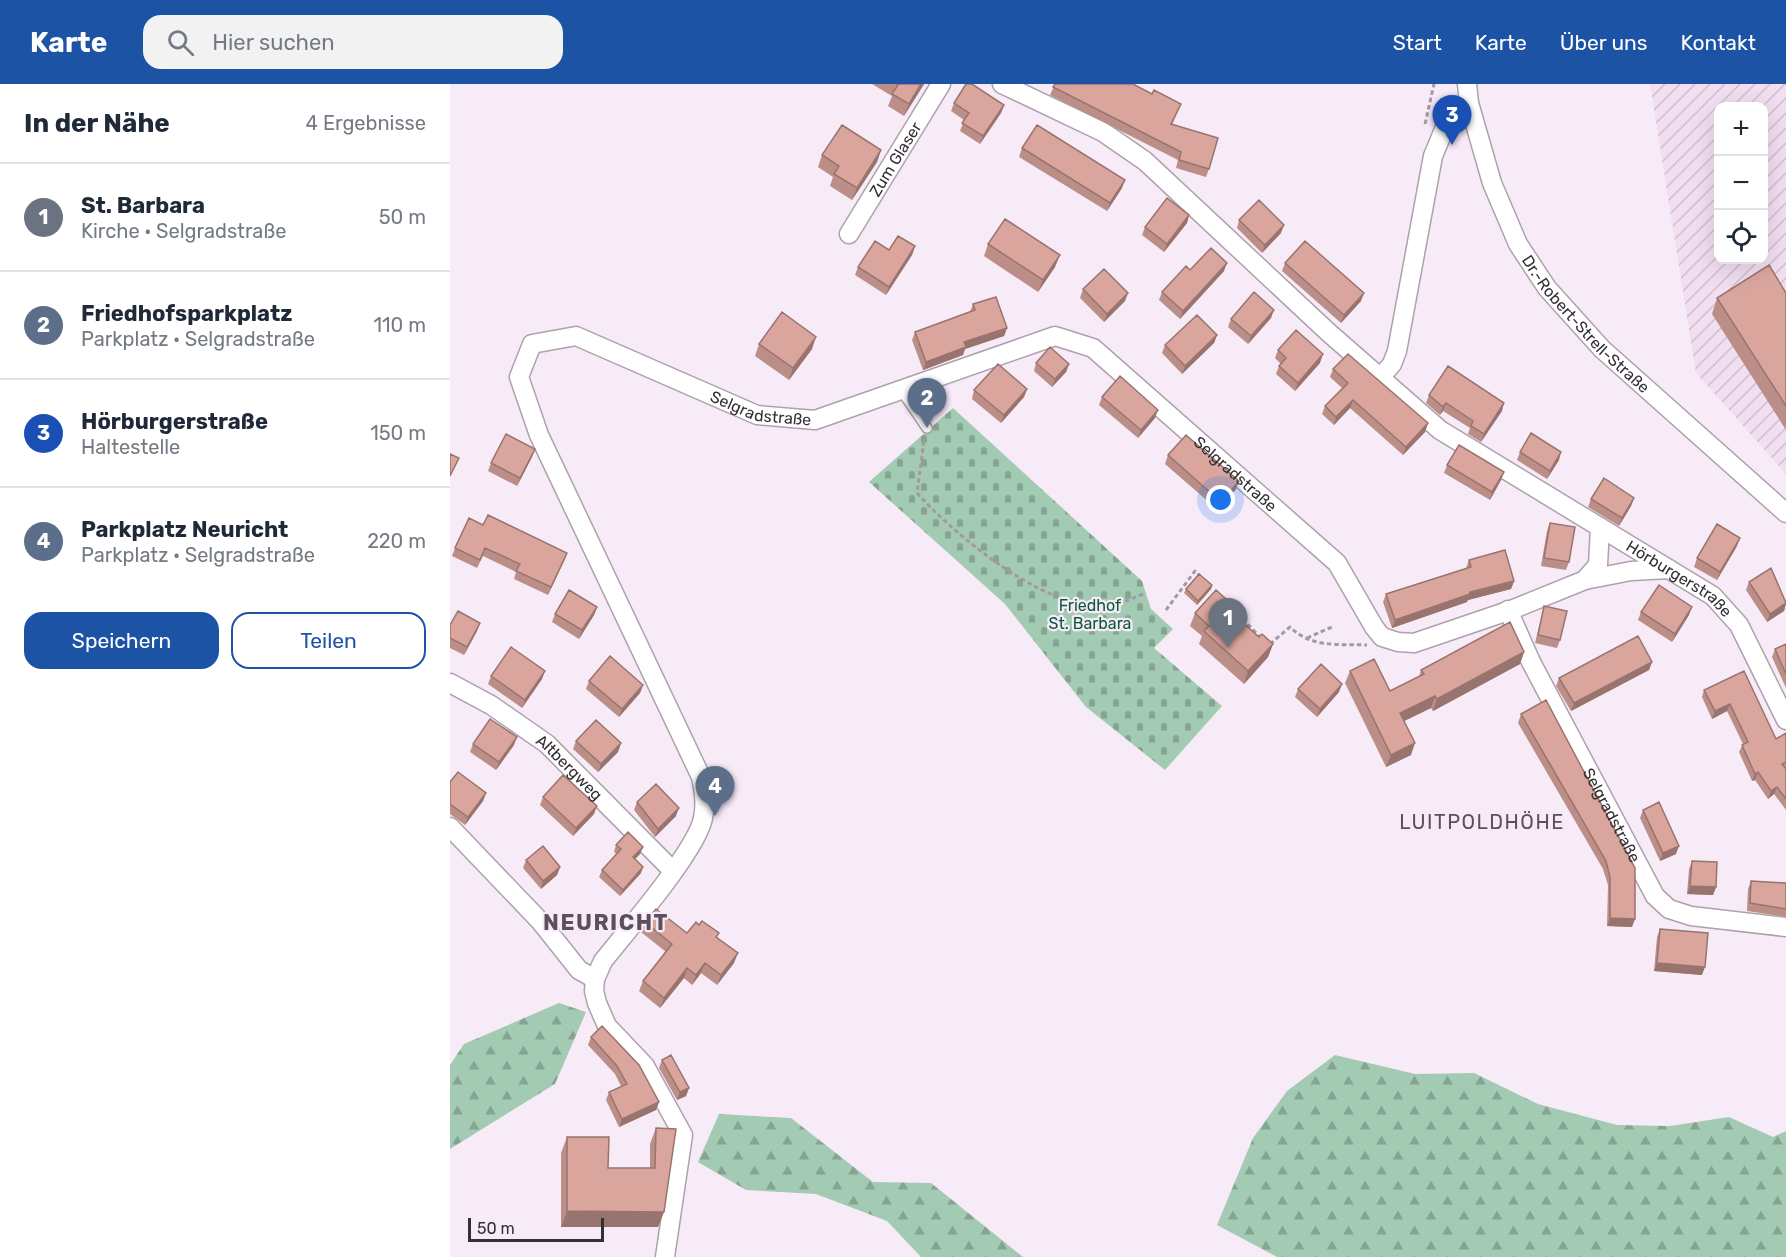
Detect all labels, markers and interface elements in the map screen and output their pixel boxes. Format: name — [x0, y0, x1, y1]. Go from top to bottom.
search box — [143, 15, 563, 69]
text: Karte — [30, 26, 107, 59]
icon: search — [164, 26, 197, 59]
text: Hier suchen — [212, 29, 335, 56]
text: Start — [1393, 30, 1442, 55]
text: Karte — [1475, 30, 1527, 55]
text: Über uns — [1560, 30, 1648, 55]
text: Kontakt — [1681, 30, 1756, 55]
pin: 3 — [1432, 95, 1472, 145]
map controls — [1714, 102, 1768, 264]
button: + — [1714, 102, 1768, 156]
text: In der Nähe — [24, 108, 170, 139]
text: 4 Ergebnisse — [306, 111, 426, 135]
street label: Zum Glaser — [865, 118, 925, 200]
button: − — [1714, 156, 1768, 210]
text: St. Barbara — [81, 192, 205, 219]
text: 1 — [39, 205, 48, 229]
text: 50 m — [379, 205, 426, 229]
button: locate — [1714, 210, 1768, 264]
text: Kirche · Selgradstraße — [81, 219, 286, 243]
street label: Dr.-Robert-Strell-Straße — [1518, 252, 1653, 397]
text: Friedhofsparkplatz — [81, 300, 292, 327]
text: 2 — [37, 313, 50, 337]
text: 110 m — [374, 313, 426, 337]
text: Parkplatz · Selgradstraße — [81, 327, 315, 351]
pin: 2 — [908, 378, 946, 428]
street label: Selgradstraße — [707, 387, 812, 430]
text: Hörburgerstraße — [81, 408, 268, 435]
text: 3 — [37, 421, 50, 445]
text: 150 m — [370, 421, 426, 445]
street label: Selgradstraße — [1190, 432, 1281, 516]
text: Haltestelle — [81, 435, 180, 459]
your location — [1206, 485, 1235, 514]
text: Parkplatz Neuricht — [81, 516, 288, 543]
text: 4 — [37, 529, 50, 553]
text: 220 m — [367, 529, 426, 553]
street label: Hörburgerstraße — [1623, 537, 1736, 621]
text: Parkplatz · Selgradstraße — [81, 543, 315, 567]
park label: Friedhof St. Barbara — [1049, 596, 1131, 633]
pin: 1 — [1208, 598, 1248, 648]
button: Speichern — [24, 612, 219, 669]
button: Teilen — [231, 612, 426, 669]
street label: Altbergweg — [532, 730, 606, 804]
street label: Selgradstraße — [1579, 765, 1644, 866]
pin: 4 — [696, 766, 734, 816]
district label: LUITPOLDHÖHE — [1399, 810, 1565, 834]
district label: NEURICHT — [543, 909, 669, 936]
scale bar — [468, 1215, 604, 1242]
text: 50 m — [477, 1219, 515, 1238]

